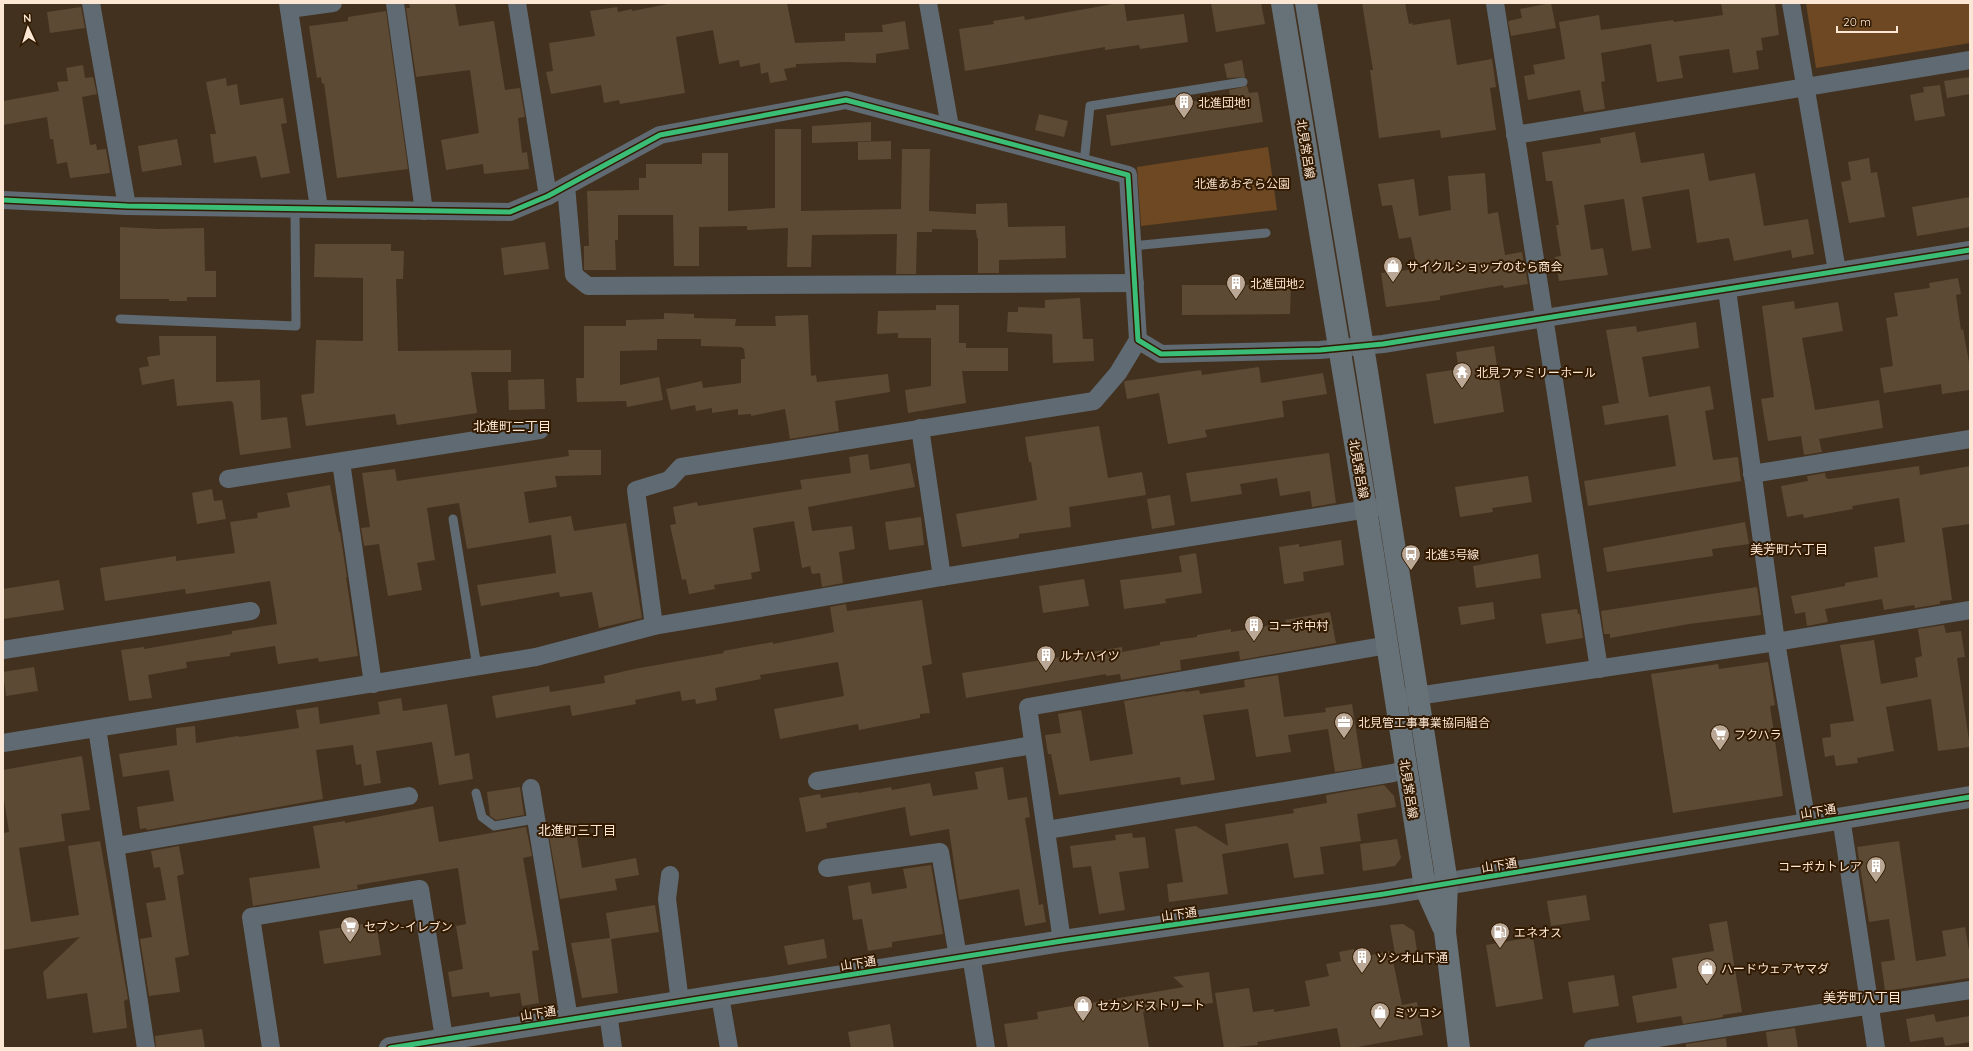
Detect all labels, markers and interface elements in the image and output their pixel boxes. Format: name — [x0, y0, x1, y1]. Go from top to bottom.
north arrow — [8, 8, 48, 48]
scale bar — [1837, 8, 1897, 34]
text: N — [23, 11, 32, 25]
text: 20 m — [1843, 14, 1871, 29]
building icon: 北進団地1 — [1173, 91, 1195, 119]
place label: 北進団地1 — [1198, 95, 1250, 110]
street label: 北見常呂線 — [1294, 118, 1318, 180]
park label: 北進あおぞら公園 — [1194, 176, 1290, 191]
shop icon: サイクルショップのむら商会 — [1382, 255, 1404, 283]
place label: サイクルショップのむら商会 — [1407, 259, 1562, 274]
building icon: 北進団地2 — [1225, 272, 1247, 300]
place label: 北進団地2 — [1250, 276, 1305, 291]
temple icon: 北見ファミリーホール — [1451, 361, 1473, 389]
place label: 北見ファミリーホール — [1476, 365, 1596, 380]
district label: 北進町二丁目 — [473, 418, 551, 434]
street label: 北見常呂線 — [1346, 438, 1372, 500]
district label: 美芳町六丁目 — [1750, 541, 1828, 557]
bus stop icon: 北進3号線 — [1400, 543, 1422, 571]
place label: 北進3号線 — [1425, 547, 1479, 562]
building icon: コーポ中村 — [1243, 614, 1265, 642]
place label: コーポ中村 — [1268, 618, 1329, 633]
building icon: ルナハイツ — [1035, 644, 1057, 672]
place label: ルナハイツ — [1060, 648, 1120, 663]
office icon: 北見管工事事業協同組合 — [1333, 711, 1355, 739]
place label: 北見管工事事業協同組合 — [1358, 715, 1490, 730]
supermarket icon: フクハラ — [1709, 723, 1731, 751]
place label: フクハラ — [1734, 727, 1781, 742]
street label: 北見常呂線 — [1397, 758, 1421, 820]
street label: 山下通 — [1799, 801, 1837, 821]
district label: 北進町三丁目 — [538, 822, 616, 838]
street label: 山下通 — [1480, 855, 1518, 875]
building icon: コーポカトレア — [1865, 855, 1887, 883]
place label: コーポカトレア — [1778, 859, 1862, 874]
street label: 山下通 — [1160, 904, 1198, 924]
supermarket icon: セブン-イレブン — [339, 915, 361, 943]
place label: セブン-イレブン — [364, 919, 453, 934]
fuel station icon: エネオス — [1489, 921, 1511, 949]
place label: エネオス — [1514, 925, 1562, 940]
building icon: ソシオ山下通 — [1351, 946, 1373, 974]
place label: ソシオ山下通 — [1376, 950, 1448, 965]
street label: 山下通 — [839, 953, 877, 973]
shop icon: ハードウェアヤマダ — [1696, 957, 1718, 985]
place label: ハードウェアヤマダ — [1721, 961, 1829, 976]
district label: 美芳町八丁目 — [1823, 989, 1901, 1005]
shop icon: セカンドストリート — [1072, 994, 1094, 1022]
place label: セカンドストリート — [1097, 998, 1205, 1013]
shop icon: ミツコシ — [1369, 1001, 1391, 1029]
street label: 山下通 — [519, 1003, 557, 1023]
place label: ミツコシ — [1394, 1005, 1442, 1020]

